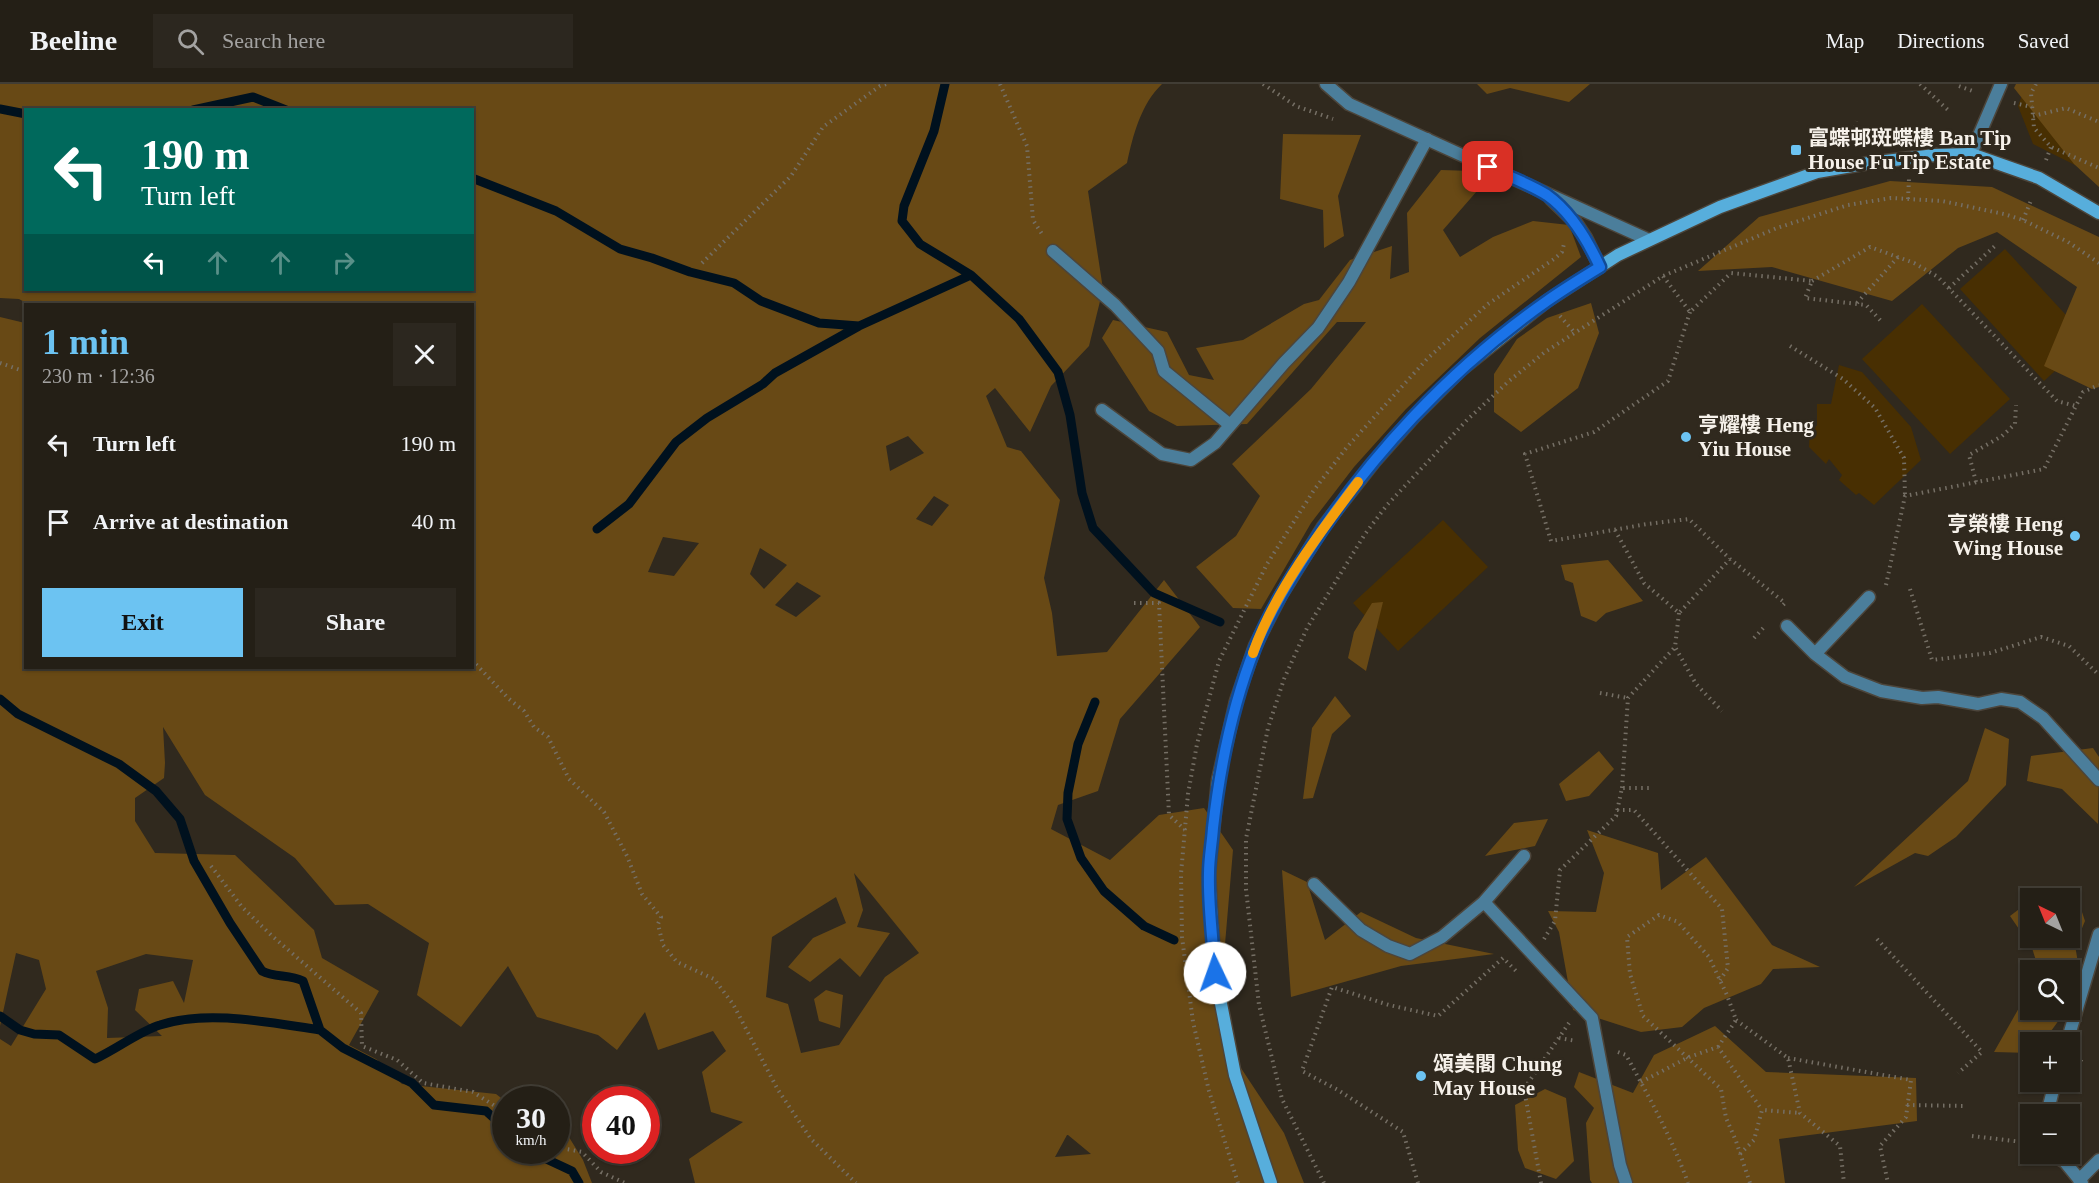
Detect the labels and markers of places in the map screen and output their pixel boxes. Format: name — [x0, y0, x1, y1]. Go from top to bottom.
place label: 富蝶邨斑蝶樓 Ban Tip House Fu Tip Estate — [1808, 126, 2011, 174]
pin — [1462, 141, 1513, 192]
marker: 富蝶邨斑蝶樓 Ban Tip House Fu Tip Estate — [1789, 143, 1803, 157]
place label: 亨耀樓 Heng Yiu House — [1698, 413, 1815, 461]
marker: 亨耀樓 Heng Yiu House — [1679, 430, 1693, 444]
place label: 亨榮樓 Heng Wing House — [1947, 512, 2063, 560]
marker: 亨榮樓 Heng Wing House — [2068, 529, 2082, 543]
place label: 頌美閣 Chung May House — [1433, 1052, 1562, 1100]
marker: 頌美閣 Chung May House — [1414, 1069, 1428, 1083]

